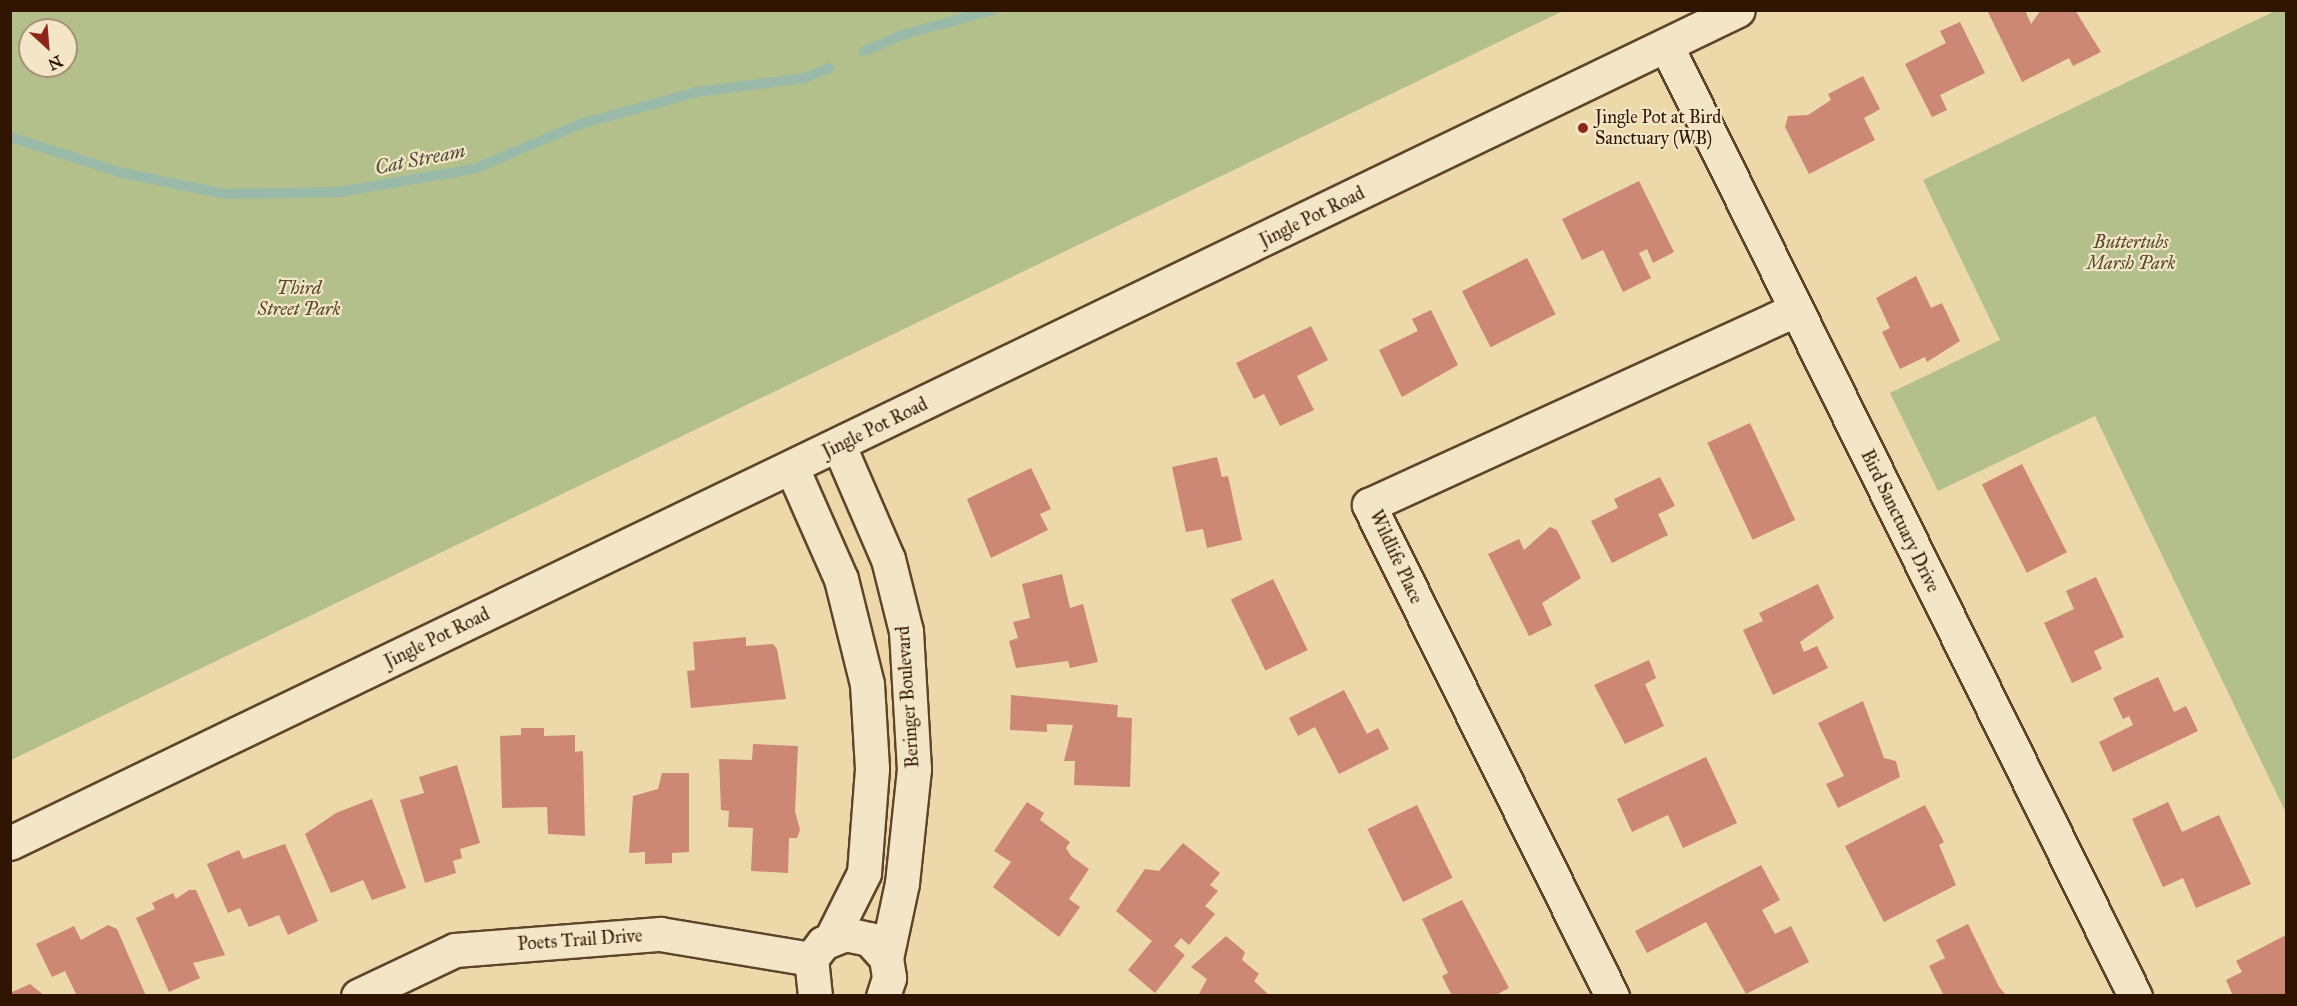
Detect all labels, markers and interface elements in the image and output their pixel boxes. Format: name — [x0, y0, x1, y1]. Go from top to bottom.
north arrow — [18, 18, 78, 78]
text: N — [45, 51, 66, 74]
place label: Jingle Pot at Bird Sanctuary (WB) — [1595, 107, 1721, 150]
marker: Jingle Pot at Bird Sanctuary (WB) — [1576, 121, 1590, 135]
water label: Cat Stream — [373, 138, 467, 180]
street label: Jingle Pot Road — [1256, 182, 1368, 252]
park label: Buttertubs Marsh Park — [2087, 232, 2175, 274]
park label: Third Street Park — [257, 278, 341, 320]
street label: Jingle Pot Road — [819, 393, 931, 463]
street label: Bird Sanctuary Drive — [1856, 446, 1944, 596]
street label: Wildlife Place — [1365, 507, 1427, 607]
street label: Jingle Pot Road — [381, 603, 493, 673]
street label: Beringer Boulevard — [892, 625, 924, 769]
street label: Poets Trail Drive — [517, 925, 643, 955]

